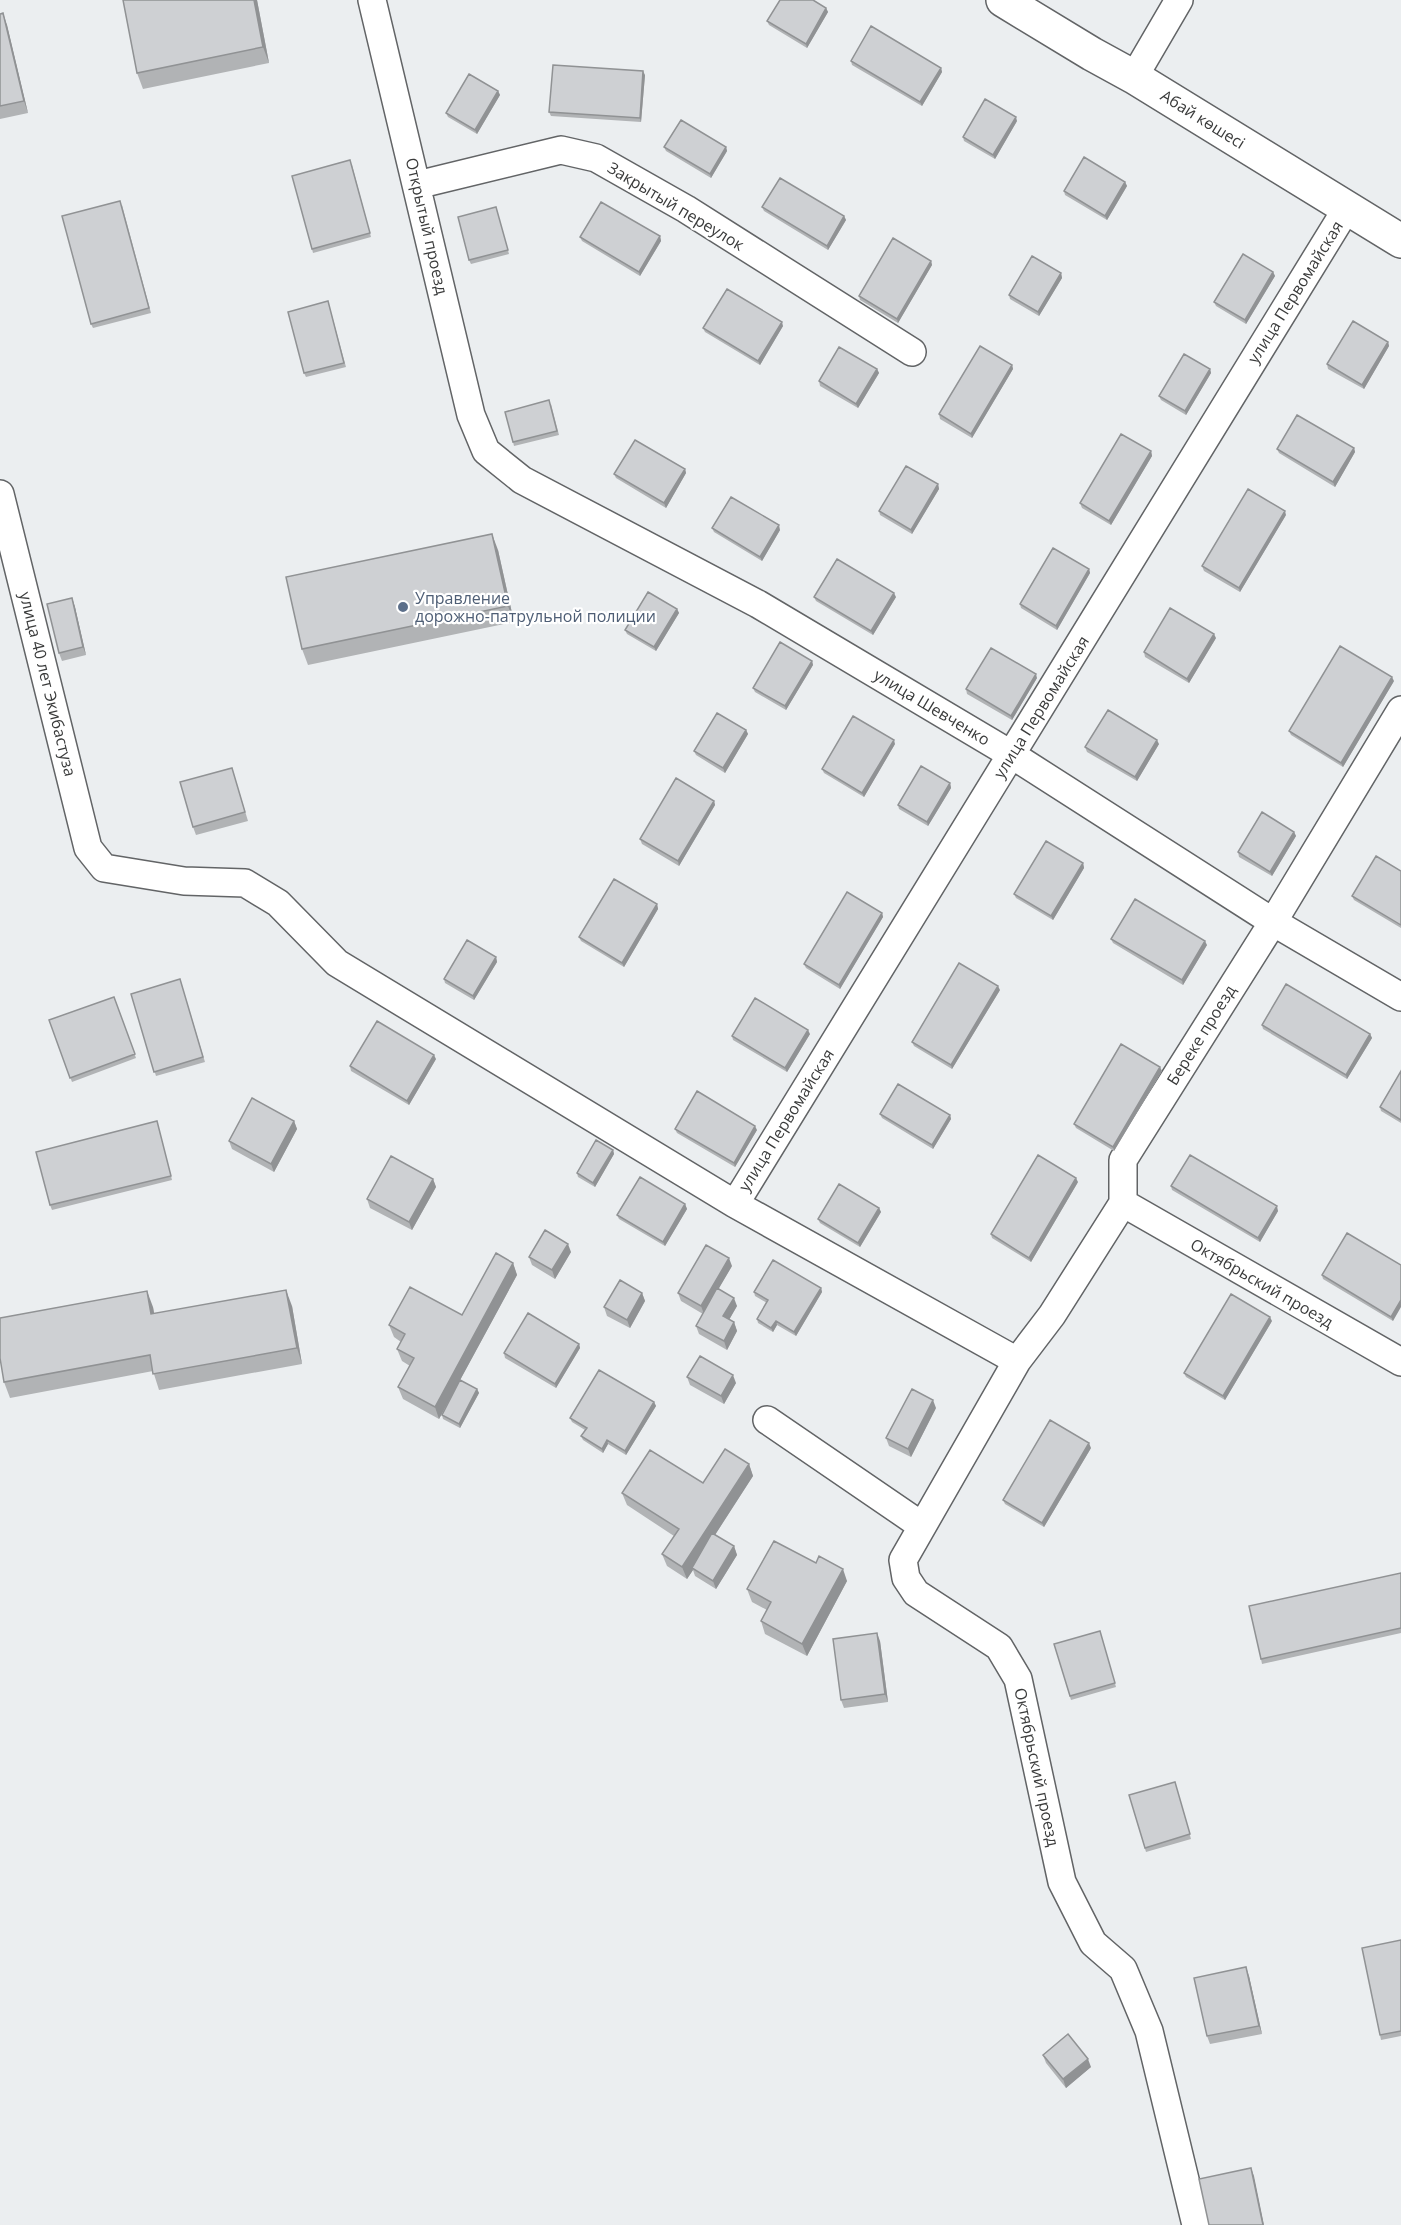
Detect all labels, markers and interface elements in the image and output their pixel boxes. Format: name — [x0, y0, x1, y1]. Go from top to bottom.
street label: Абай көшесі — [1157, 84, 1249, 154]
street label: Открытый проезд — [401, 155, 453, 297]
street label: Закрытый переулок — [604, 157, 749, 256]
street label: улица Первомайская — [1242, 217, 1348, 367]
place label: Управление дорожно-патрульной полиции — [415, 587, 656, 627]
street label: улица 40 лет Экибастуза — [14, 589, 82, 779]
marker: Управление дорожно-патрульной полиции — [396, 600, 410, 614]
street label: улица Первомайская — [988, 632, 1094, 782]
street label: улица Шевченко — [870, 664, 994, 750]
street label: Береке проезд — [1161, 981, 1241, 1089]
street label: улица Первомайская — [733, 1045, 839, 1195]
street label: Октябрьский проезд — [1187, 1233, 1337, 1333]
street label: Октябрьский проезд — [1009, 1686, 1065, 1848]

